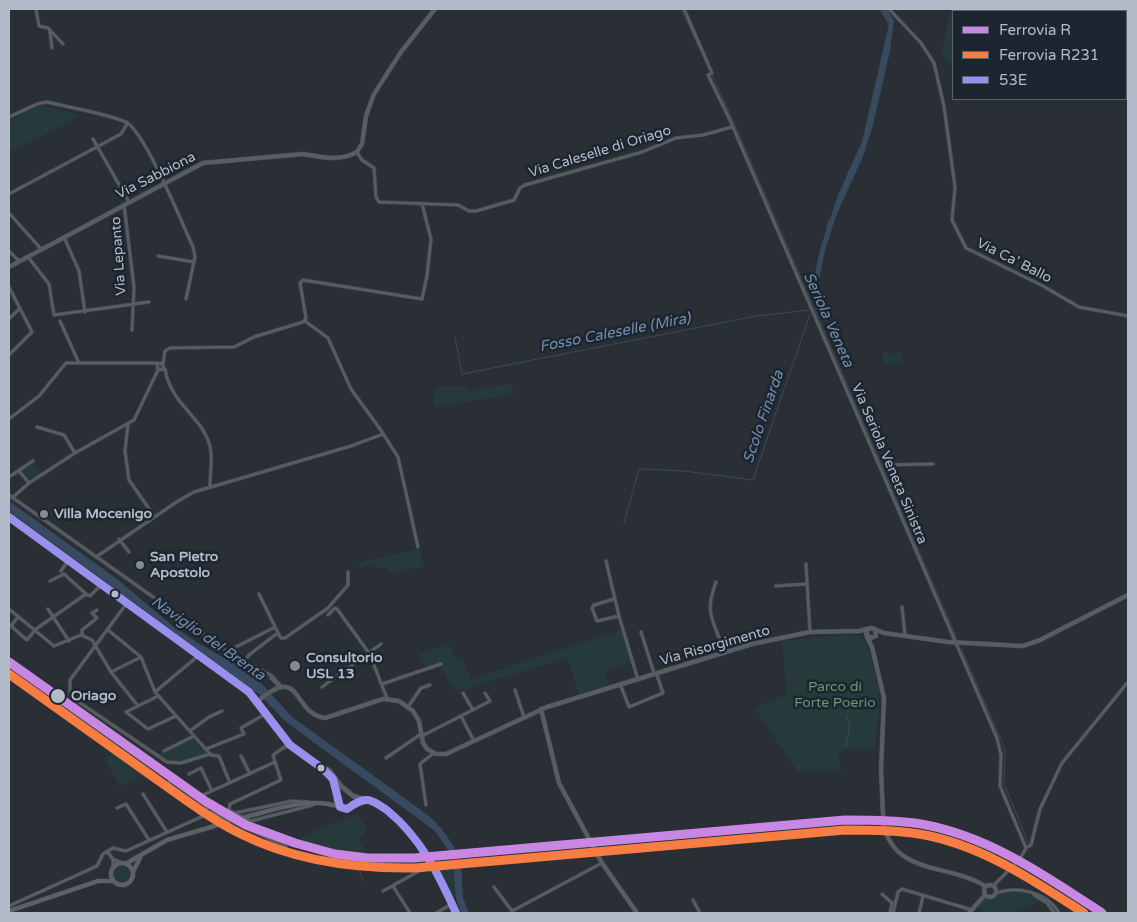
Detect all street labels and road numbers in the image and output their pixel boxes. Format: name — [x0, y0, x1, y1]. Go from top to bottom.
street label: Via Caleselle di Oriago — [527, 122, 673, 182]
street label: Via Sabbiona — [113, 149, 199, 203]
street label: Via Lepanto — [108, 216, 130, 296]
street label: Via Ca' Ballo — [974, 235, 1054, 287]
street label: Via Seriola Veneta Sinistra — [847, 381, 931, 547]
street label: Via Risorgimento — [658, 622, 772, 670]

